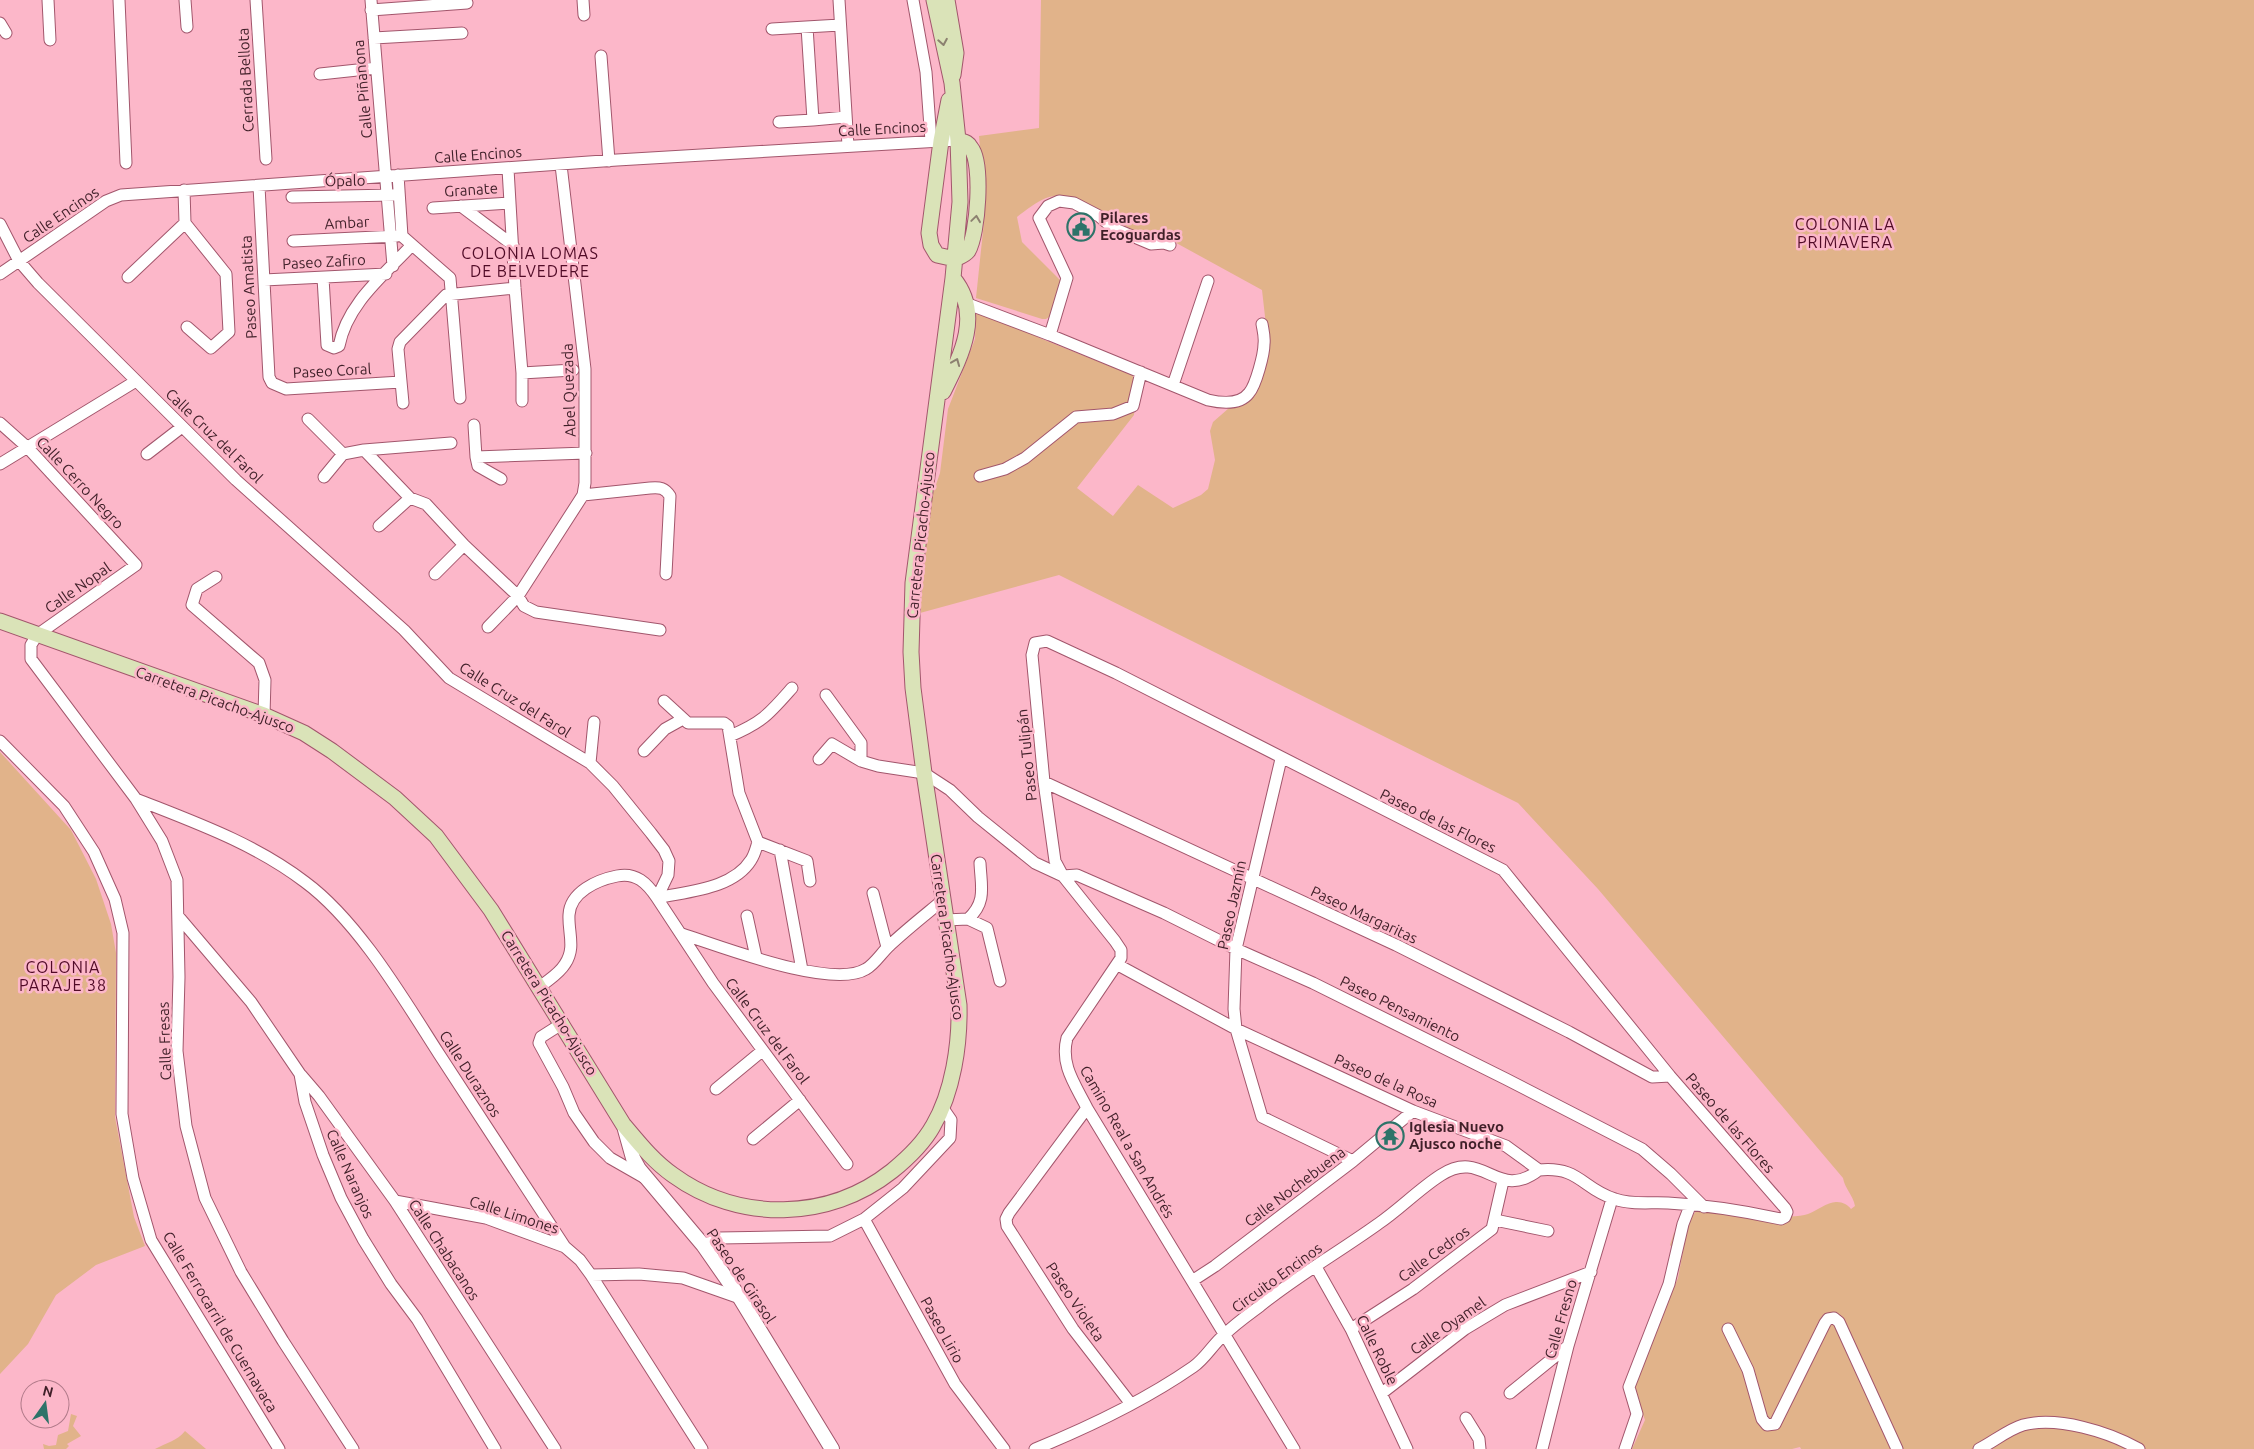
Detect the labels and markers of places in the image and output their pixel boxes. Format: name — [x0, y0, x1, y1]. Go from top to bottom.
place label: Pilares Ecoguardas — [1100, 209, 1181, 243]
public building icon: Pilares Ecoguardas — [1066, 212, 1096, 242]
place label: Iglesia Nuevo Ajusco noche — [1409, 1118, 1504, 1152]
temple icon: Iglesia Nuevo Ajusco noche — [1375, 1121, 1405, 1151]

